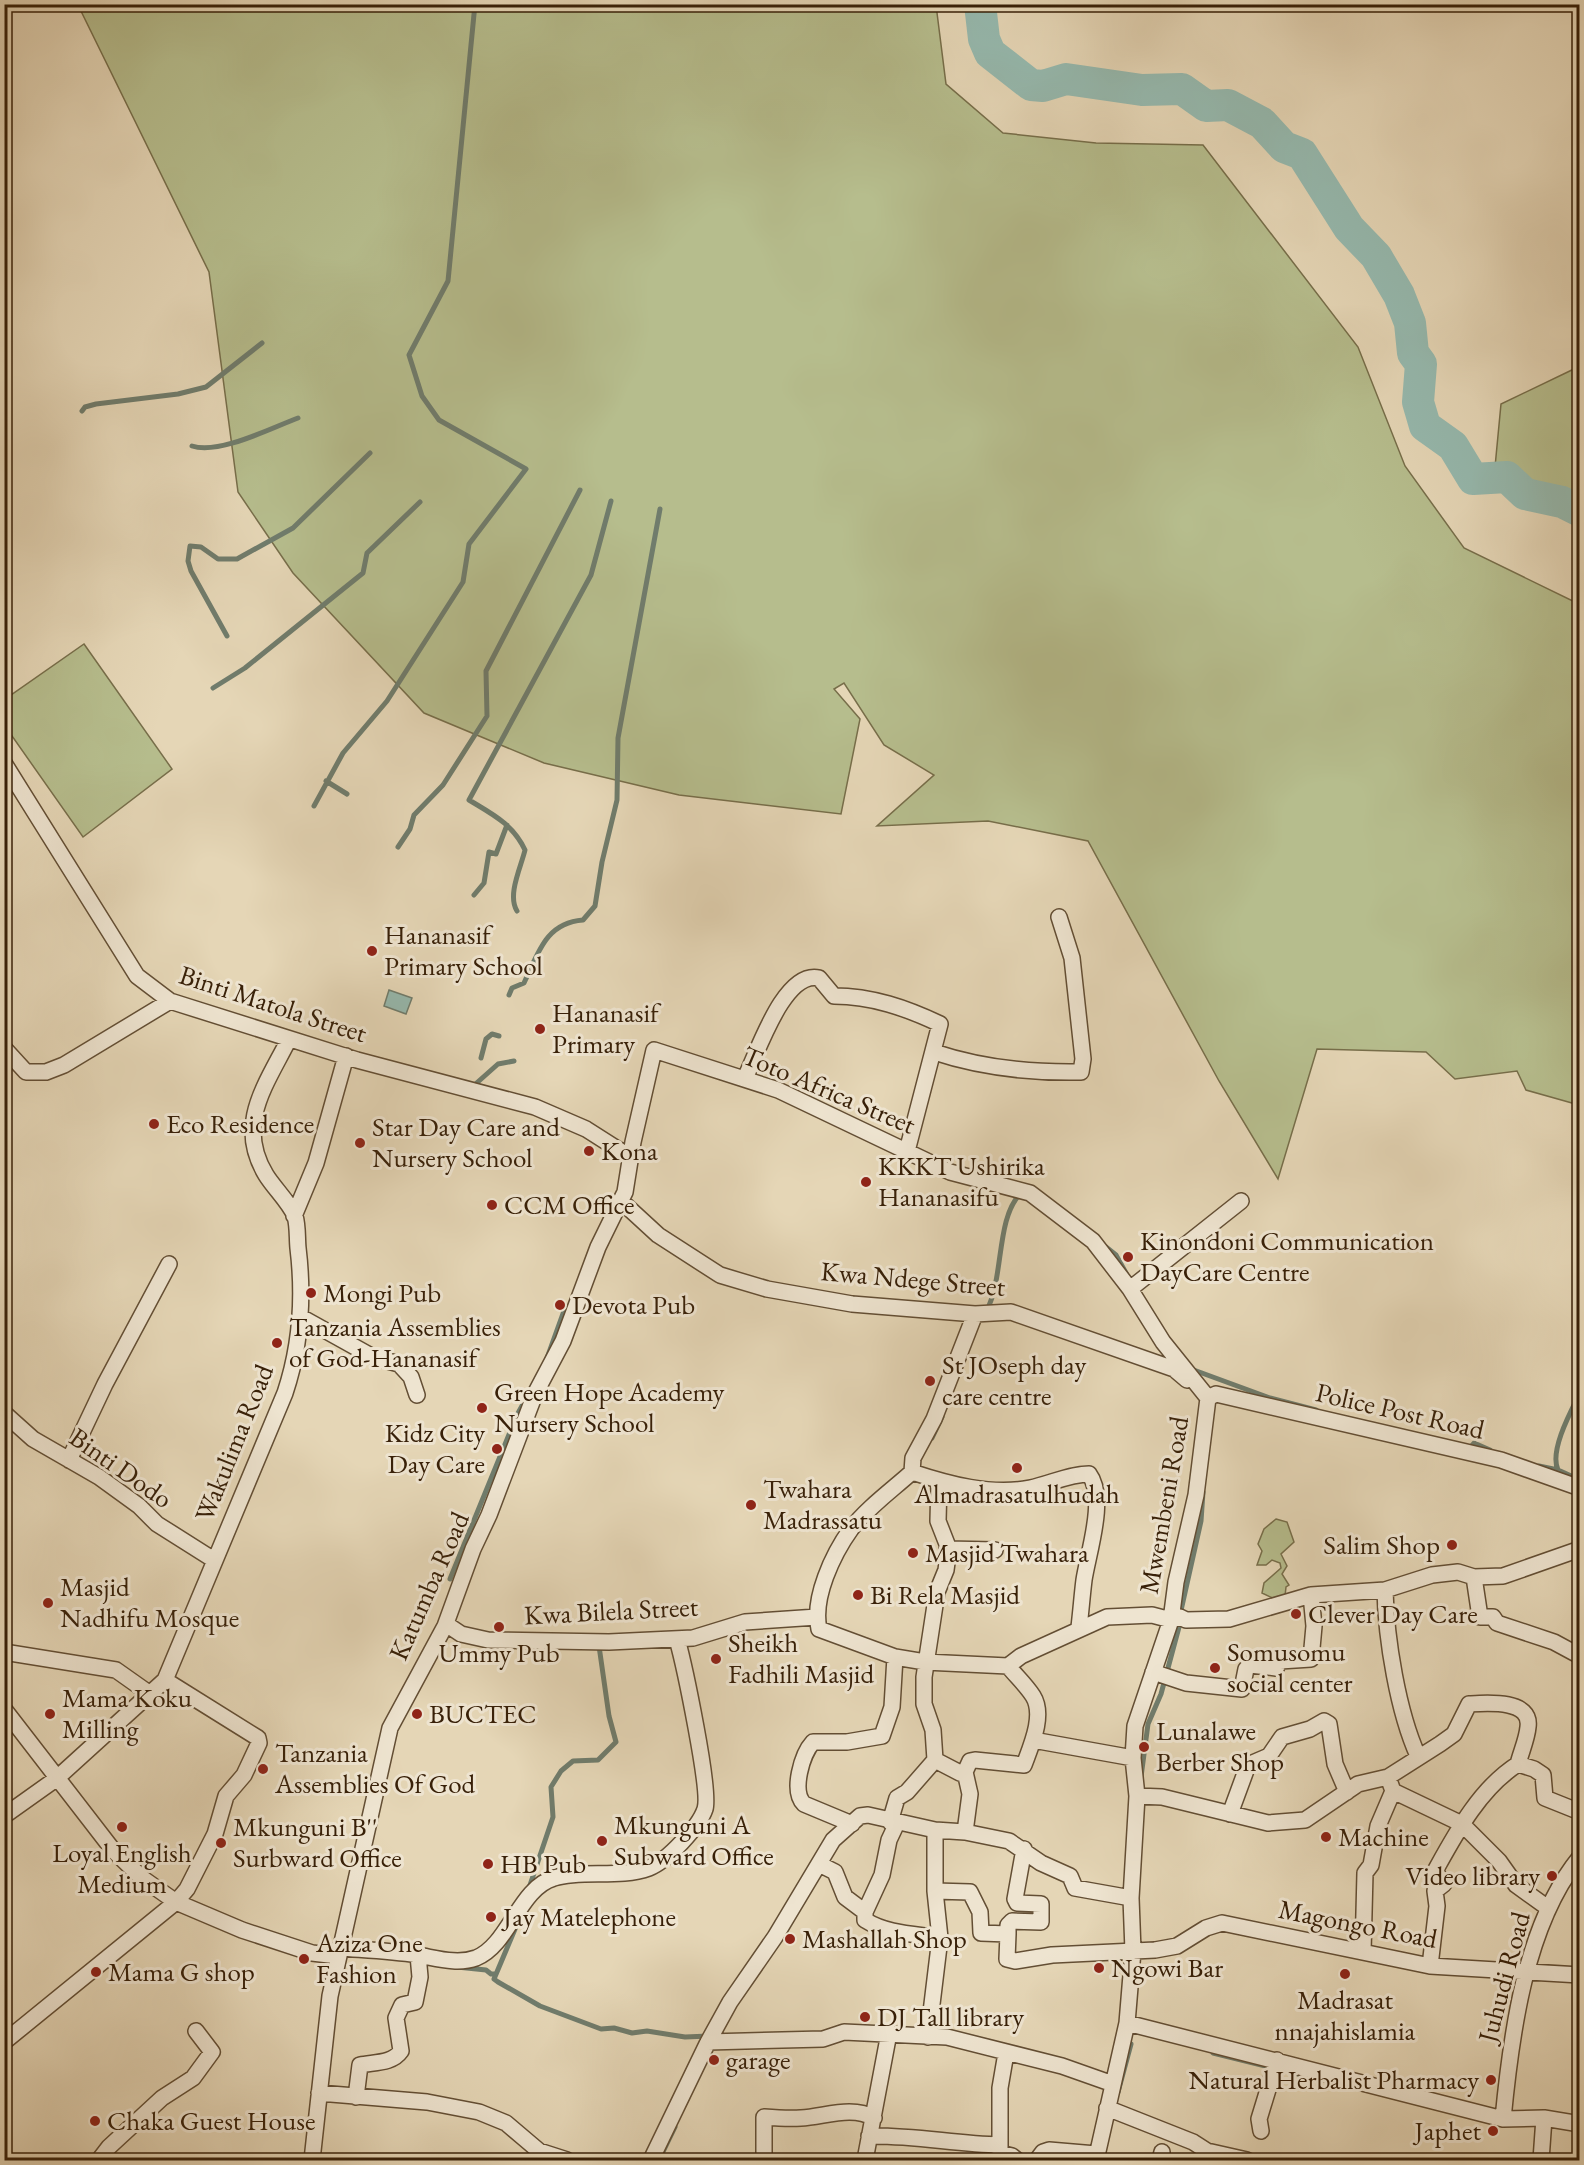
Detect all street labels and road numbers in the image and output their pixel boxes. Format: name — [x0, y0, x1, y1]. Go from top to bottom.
street label: Binti Matola Street — [175, 957, 372, 1050]
street label: Toto Africa Street — [737, 1037, 922, 1142]
street label: Kwa Ndege Street — [819, 1253, 1007, 1304]
street label: Wakulima Road — [186, 1359, 281, 1527]
street label: Police Post Road — [1312, 1374, 1488, 1447]
street label: Mwembeni Road — [1131, 1413, 1196, 1597]
street label: Binti Dodo — [63, 1419, 180, 1516]
street label: Katumba Road — [380, 1506, 477, 1666]
street label: Kwa Bilela Street — [523, 1588, 699, 1633]
street label: Magongo Road — [1276, 1891, 1441, 1956]
street label: Juhudi Road — [1469, 1907, 1538, 2048]

